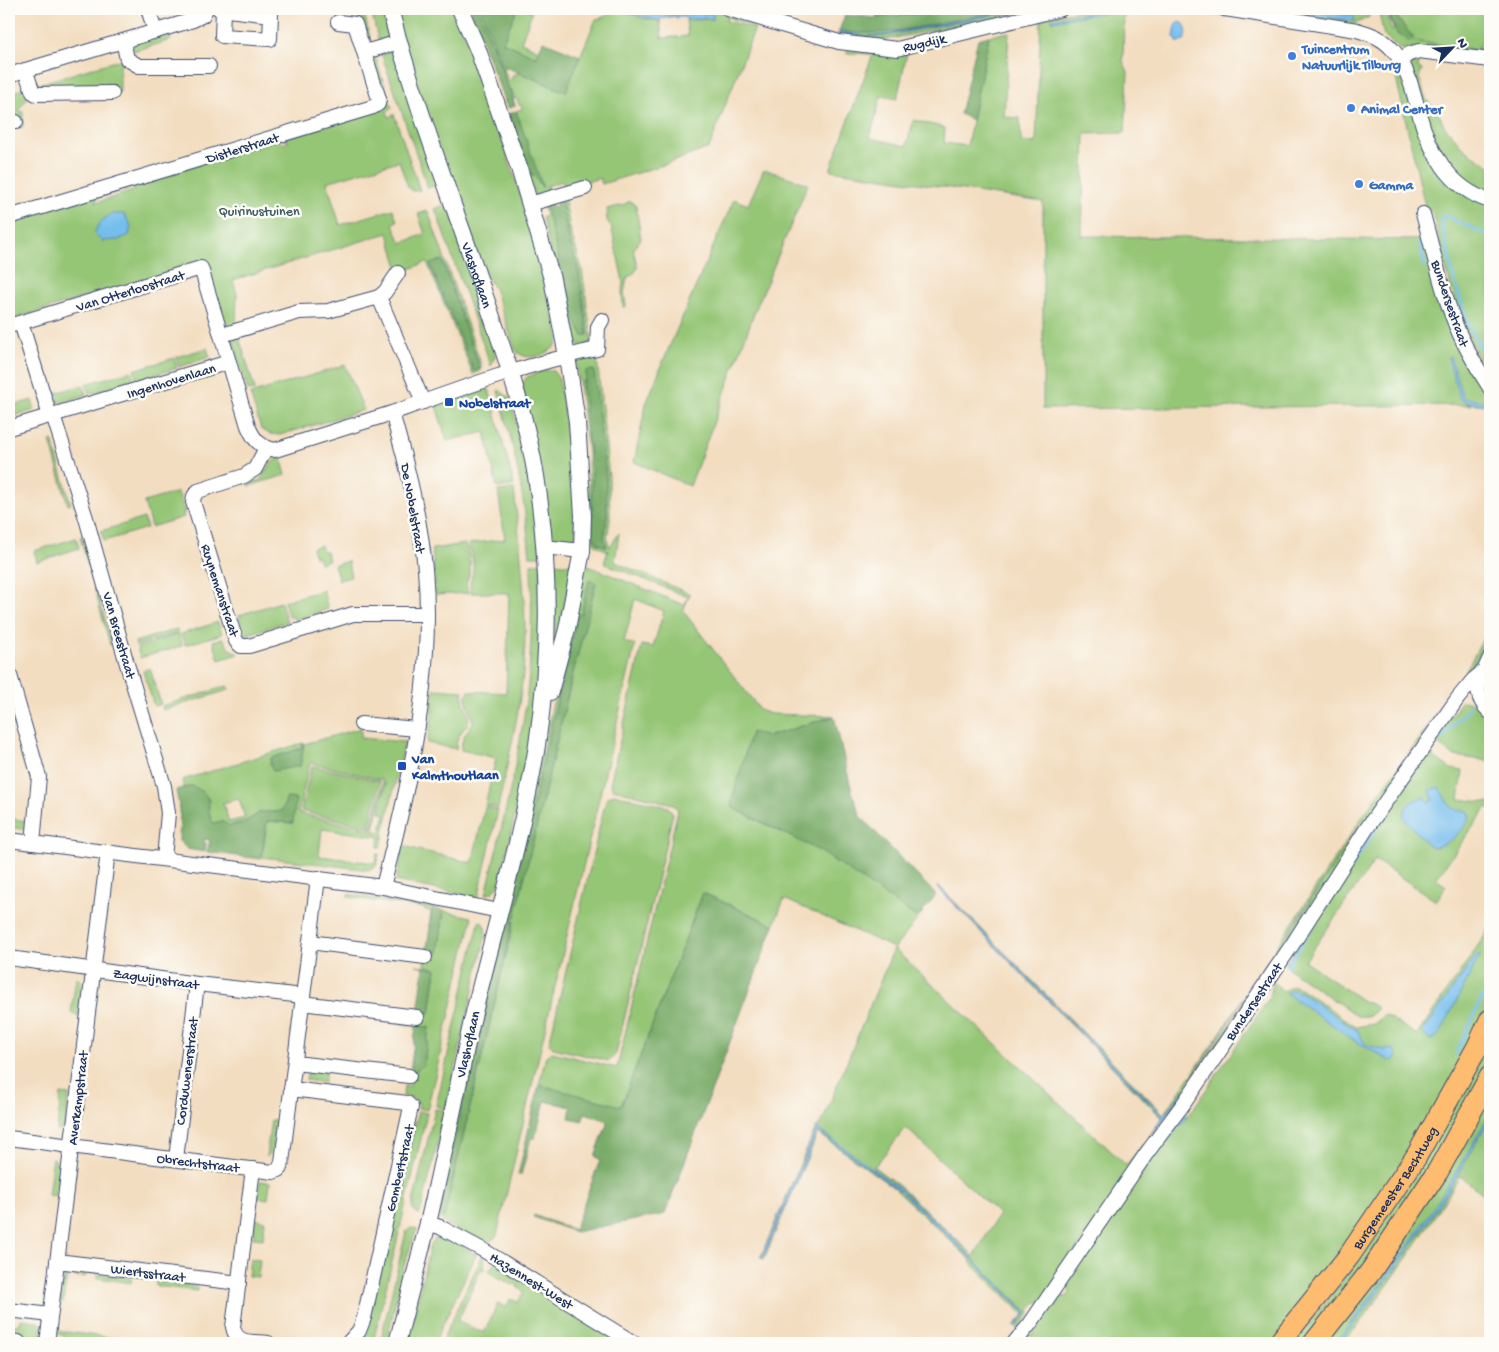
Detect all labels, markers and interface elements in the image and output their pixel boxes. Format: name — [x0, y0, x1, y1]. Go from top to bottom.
north arrow — [1426, 22, 1476, 72]
street label: Rugdijk — [901, 31, 949, 58]
text: N — [1452, 36, 1471, 51]
place label: Tuincentrum Natuurlijk Tilburg — [1301, 42, 1401, 75]
marker: Tuincentrum Natuurlijk Tilburg — [1286, 50, 1298, 62]
marker: Animal Center — [1345, 102, 1357, 114]
place label: Animal Center — [1360, 102, 1444, 119]
street label: Distlerstraat — [203, 130, 282, 169]
marker: Gamma — [1353, 178, 1365, 190]
place label: Gamma — [1369, 178, 1414, 195]
park label: Quirinustuinen — [218, 204, 300, 221]
street label: Vlashoflaan — [456, 240, 495, 311]
street label: Bundersestraat — [1426, 257, 1472, 350]
street label: Van Otterloostraat — [74, 267, 188, 317]
street label: Ingenhovenlaan — [125, 361, 219, 404]
marker: Nobelstraat — [443, 396, 455, 408]
place label: Nobelstraat — [459, 396, 531, 413]
street label: De Nobelstraat — [395, 461, 428, 556]
street label: Ruynemanstraat — [196, 542, 242, 640]
street label: Van Breestraat — [97, 590, 138, 682]
place label: Van Kalmthoutlaan — [411, 752, 499, 785]
marker: Van Kalmthoutlaan — [396, 760, 408, 772]
street label: Bundersestraat — [1222, 959, 1288, 1045]
street label: Zagwijnstraat — [112, 966, 201, 995]
street label: Vlashoflaan — [453, 1009, 485, 1081]
street label: Corduwenerstraat — [173, 1015, 204, 1126]
street label: Averkampstraat — [65, 1049, 94, 1146]
street label: Gombertstraat — [383, 1122, 420, 1214]
street label: Burgemeester Bechtweg — [1349, 1124, 1442, 1254]
street label: Obrechtstraat — [155, 1151, 241, 1178]
street label: Hazennest-West — [486, 1250, 577, 1315]
street label: Wiertsstraat — [109, 1261, 187, 1288]

